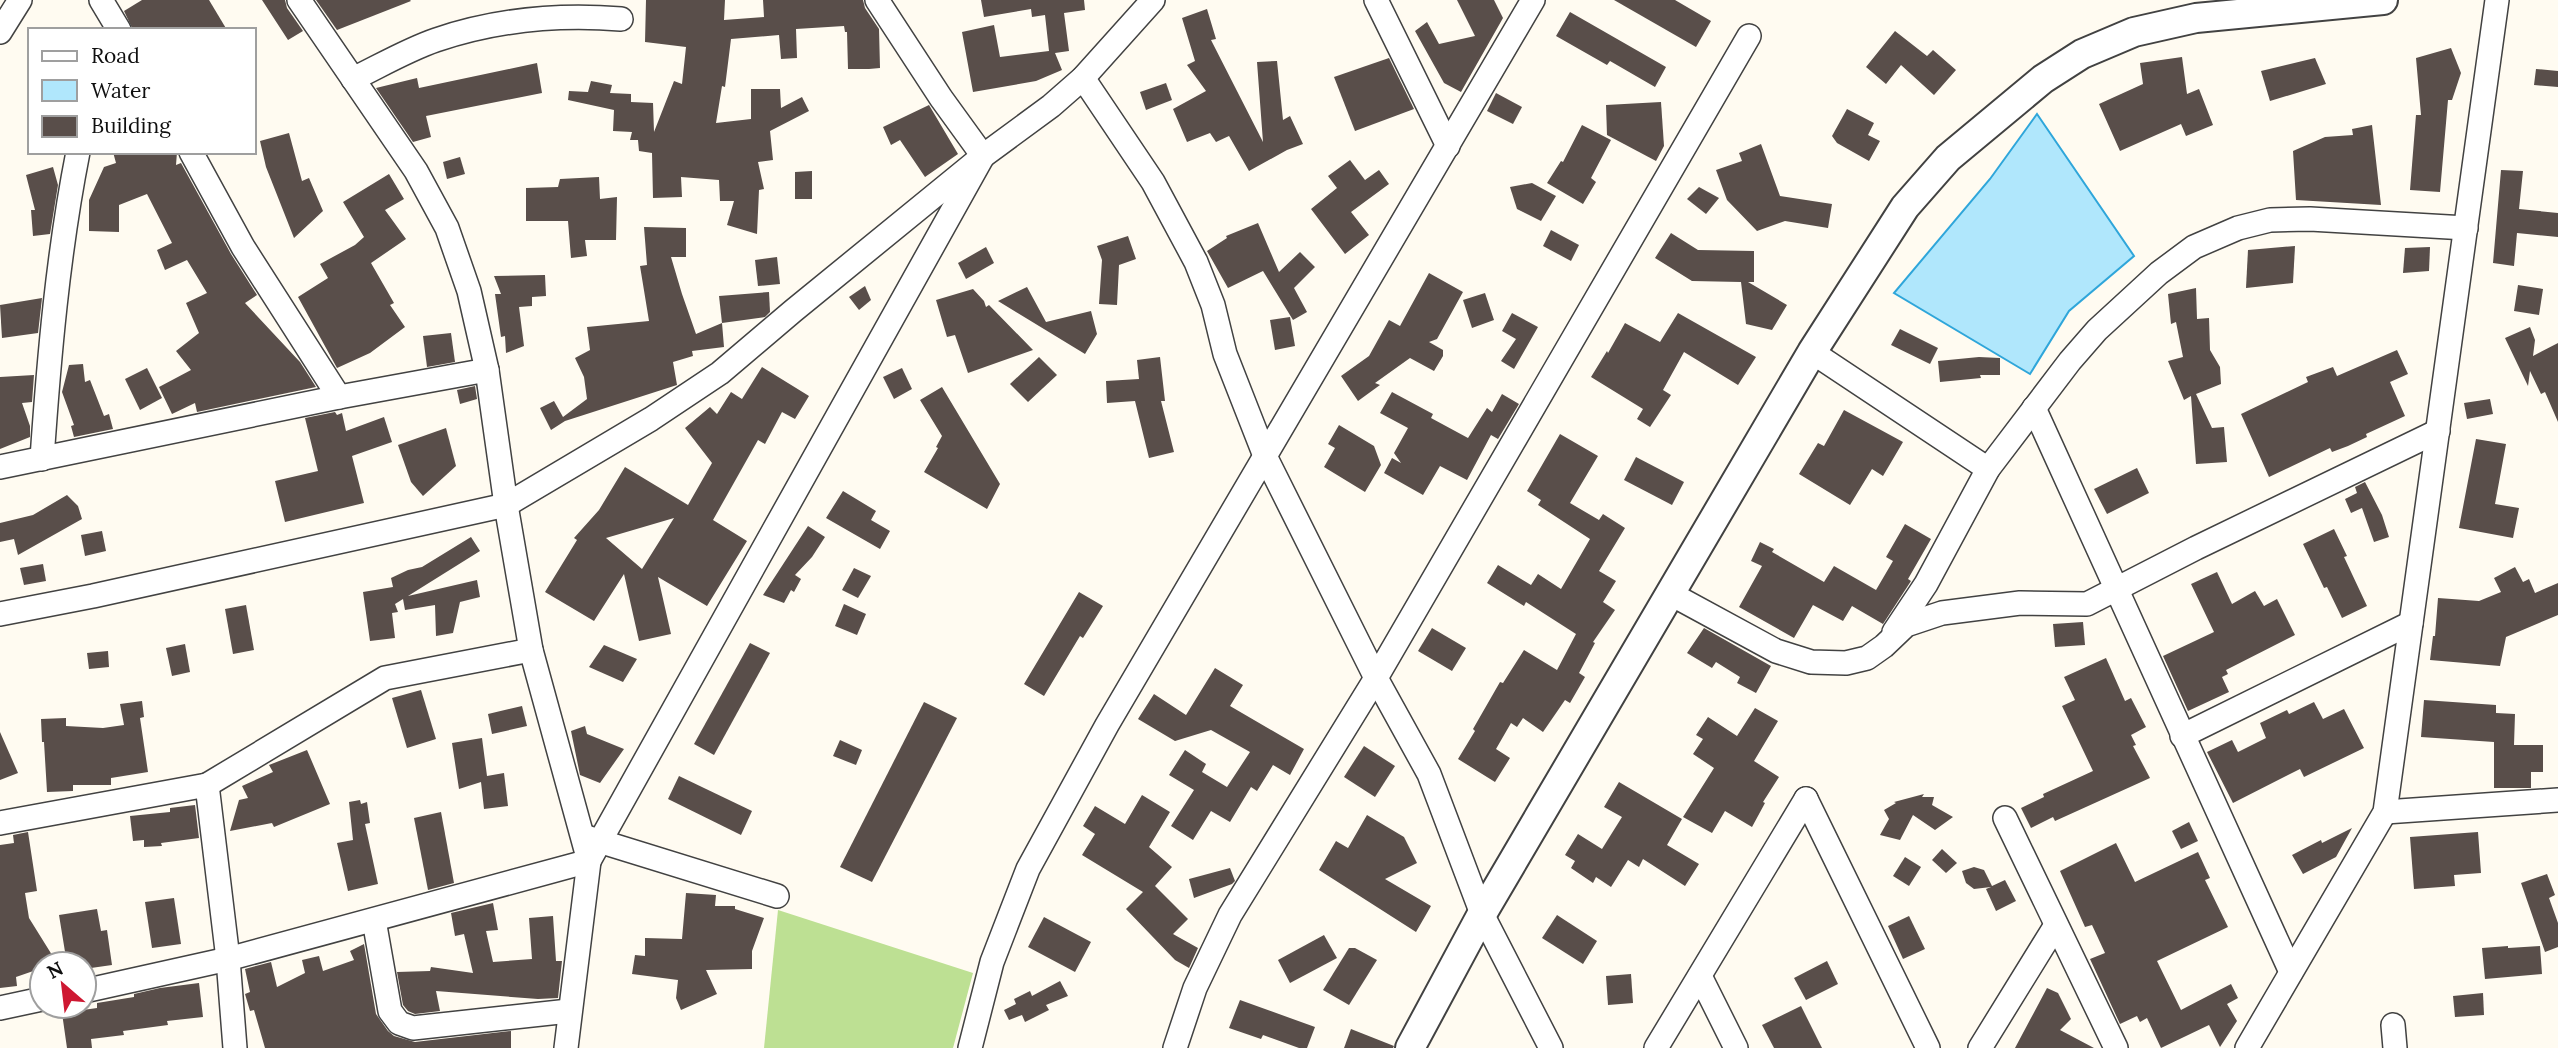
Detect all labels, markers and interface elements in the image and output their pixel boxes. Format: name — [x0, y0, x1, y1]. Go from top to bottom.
legend — [28, 28, 256, 154]
text: Road — [91, 42, 140, 69]
text: Water — [91, 77, 150, 104]
text: Building — [91, 112, 171, 139]
north arrow — [28, 950, 98, 1020]
text: N — [43, 956, 67, 984]

